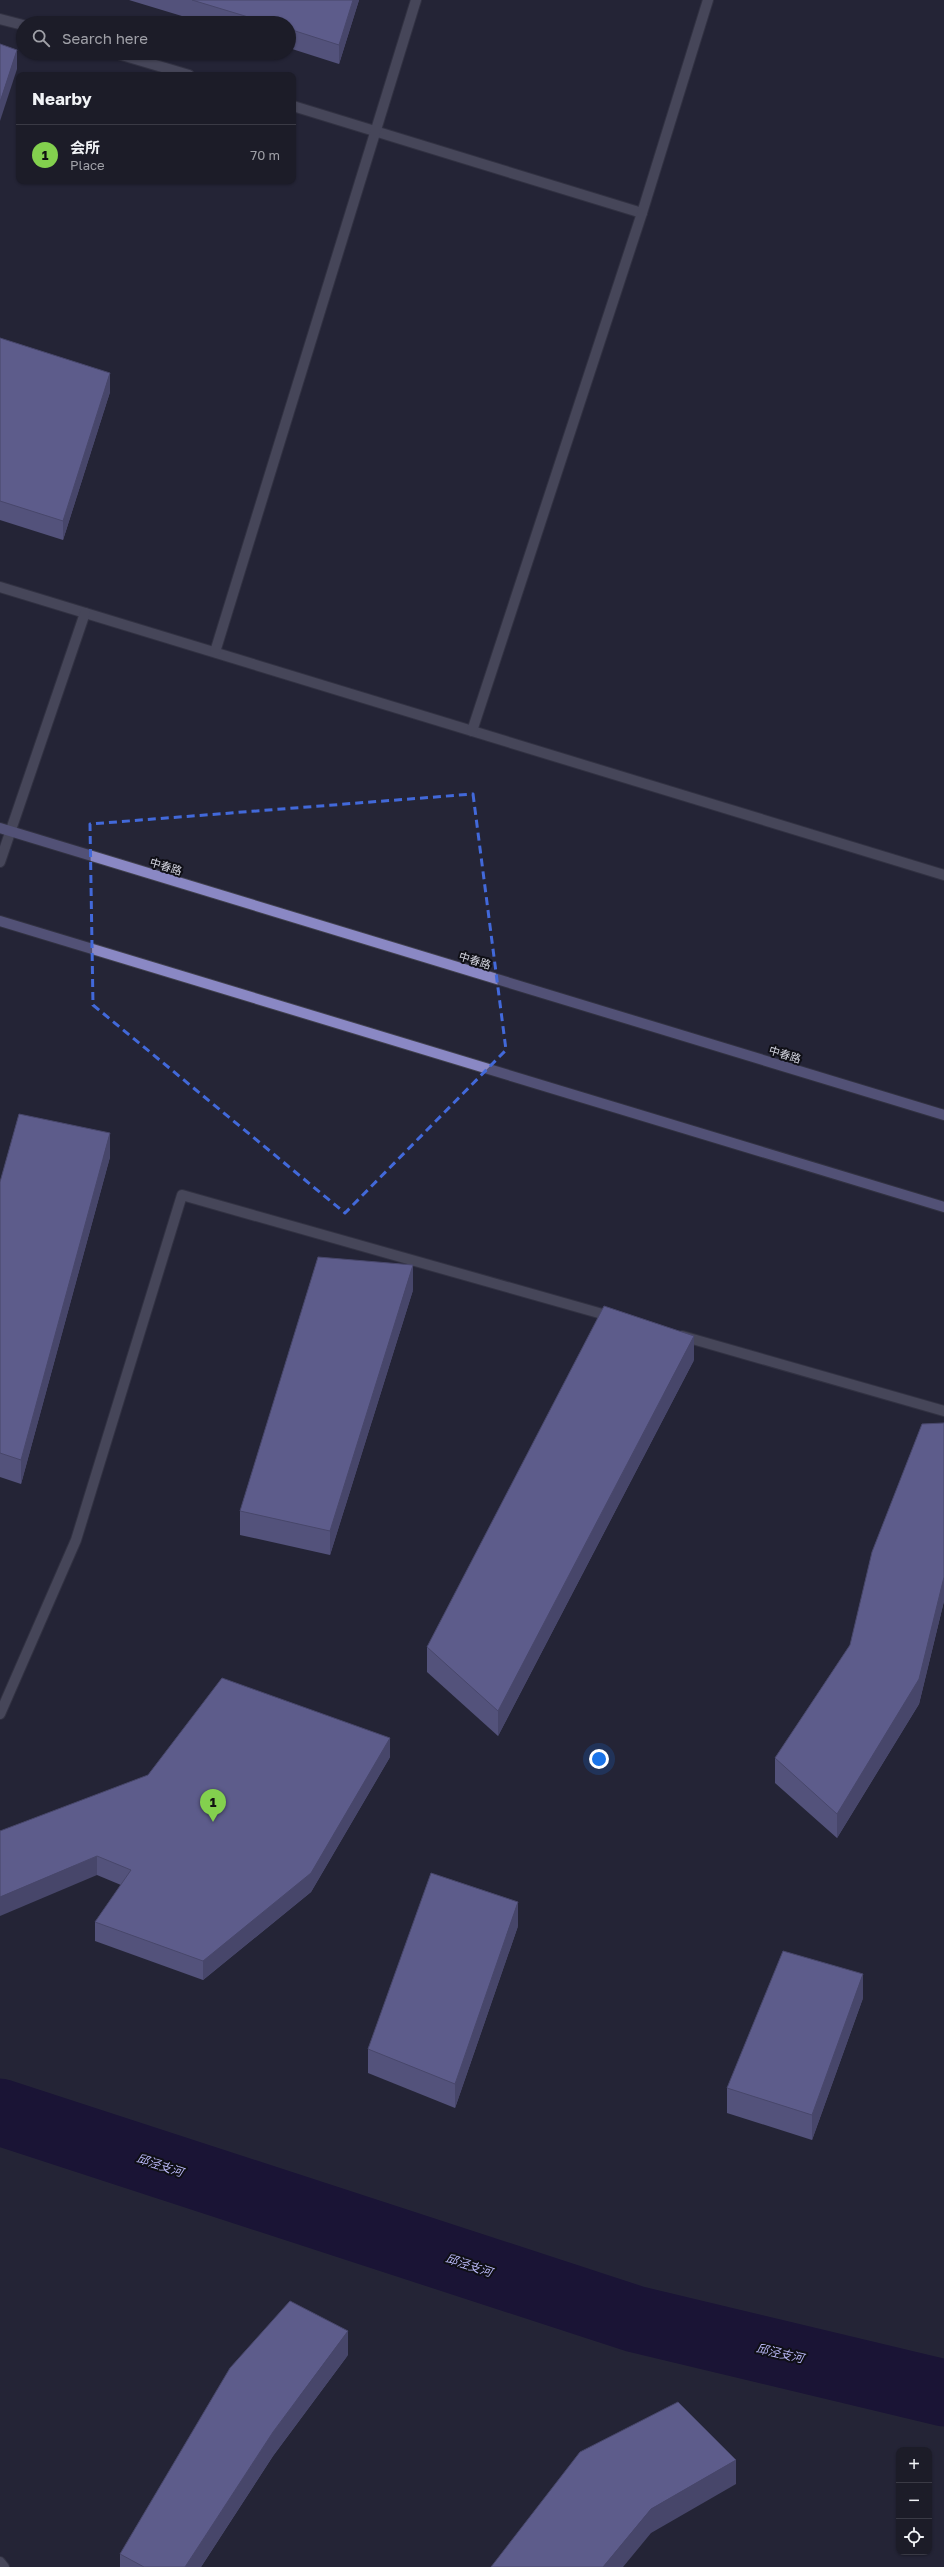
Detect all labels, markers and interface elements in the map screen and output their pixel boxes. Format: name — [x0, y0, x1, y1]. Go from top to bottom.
search box — [16, 16, 296, 60]
icon: search — [30, 27, 52, 49]
text: Search here — [62, 29, 148, 47]
text: Nearby — [32, 88, 92, 109]
text: 会所 — [70, 138, 100, 156]
text: 1 — [42, 147, 48, 163]
text: 70 m — [250, 147, 280, 163]
text: Place — [70, 157, 105, 173]
street label: 中春路 — [148, 855, 184, 877]
street label: 中春路 — [457, 949, 493, 971]
street label: 中春路 — [767, 1043, 803, 1065]
your location — [589, 1749, 609, 1769]
pin: 1 — [200, 1789, 226, 1822]
water label: 邱泾支河 — [135, 2150, 187, 2180]
water label: 邱泾支河 — [444, 2250, 496, 2280]
water label: 邱泾支河 — [755, 2340, 807, 2366]
map controls — [896, 2447, 932, 2555]
button: + — [896, 2447, 932, 2483]
button: − — [896, 2483, 932, 2519]
button: locate — [896, 2519, 932, 2555]

